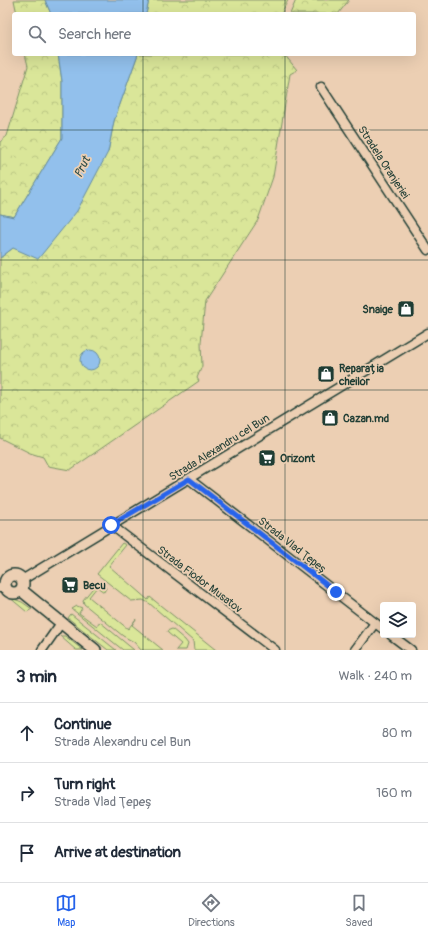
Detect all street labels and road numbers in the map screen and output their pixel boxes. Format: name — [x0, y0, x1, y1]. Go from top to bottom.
street label: Stradela Oranjeriei — [355, 123, 412, 201]
street label: Strada Alexandru cel Bun — [167, 411, 272, 484]
street label: Strada Vlad Ţepeș — [256, 514, 330, 576]
street label: Strada Fiodor Musatov — [155, 543, 245, 616]

